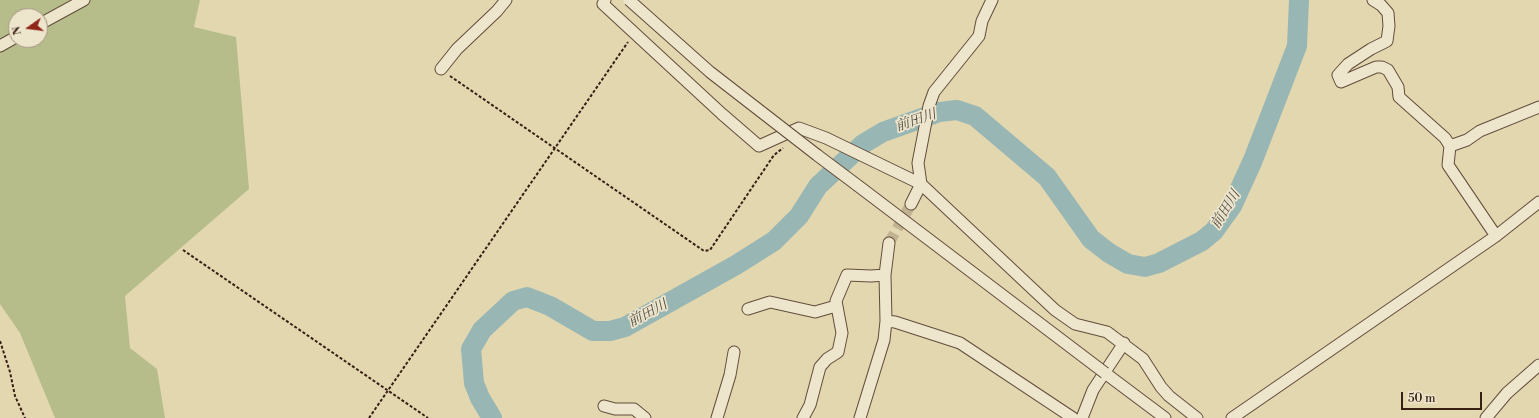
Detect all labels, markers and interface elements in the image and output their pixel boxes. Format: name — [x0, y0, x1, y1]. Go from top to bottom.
north arrow — [8, 8, 48, 48]
text: N — [9, 25, 25, 37]
water label: 前田川 — [893, 106, 939, 136]
water label: 前田川 — [1208, 188, 1244, 232]
water label: 前田川 — [626, 297, 670, 331]
scale bar — [1403, 384, 1484, 410]
text: 50 m — [1408, 391, 1436, 406]

